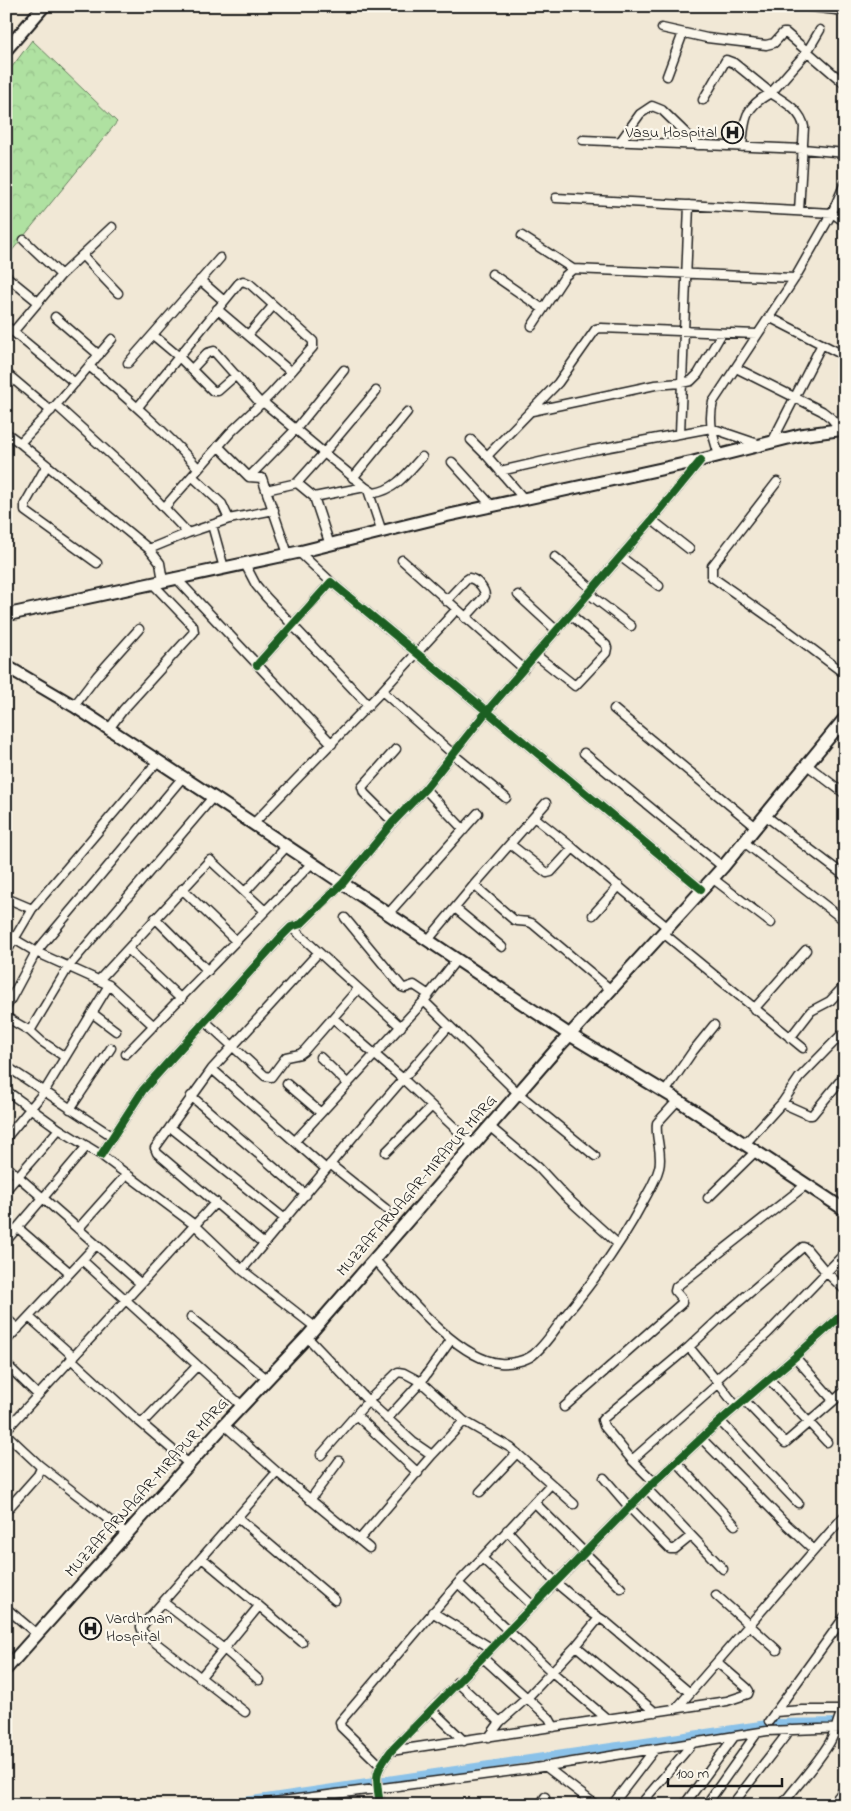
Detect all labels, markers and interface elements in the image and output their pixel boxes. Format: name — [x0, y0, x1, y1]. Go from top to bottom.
place label: Vasu Hospital — [625, 121, 717, 145]
hospital icon: Vasu Hospital — [721, 121, 745, 145]
street label: MUZZAFARNAGAR-MIRAPUR MARG — [331, 1090, 503, 1282]
street label: MUZZAFARNAGAR-MIRAPUR MARG — [60, 1393, 234, 1583]
place label: Vardhman Hospital — [105, 1607, 173, 1649]
hospital icon: Vardhman Hospital — [78, 1616, 102, 1640]
scale bar — [668, 1756, 782, 1788]
text: 100 m — [676, 1763, 709, 1785]

